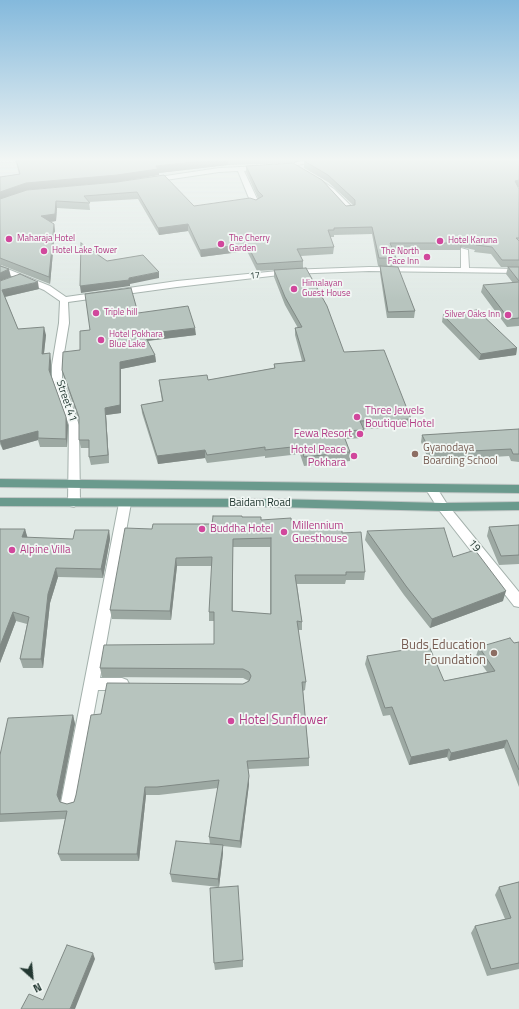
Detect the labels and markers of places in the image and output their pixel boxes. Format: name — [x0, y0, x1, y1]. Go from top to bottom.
marker: Maharaja Hotel — [4, 234, 14, 244]
place label: Maharaja Hotel — [17, 234, 75, 244]
place label: The Cherry Garden — [229, 234, 270, 255]
marker: Hotel Karuna — [435, 236, 445, 246]
place label: Hotel Karuna — [448, 236, 497, 246]
marker: The Cherry Garden — [216, 239, 226, 249]
marker: Hotel Lake Tower — [39, 246, 49, 256]
place label: Hotel Lake Tower — [52, 246, 117, 256]
place label: The North Face Inn — [381, 247, 419, 268]
marker: The North Face Inn — [422, 252, 432, 262]
place label: Himalayan Guest House — [302, 279, 350, 300]
marker: Himalayan Guest House — [289, 284, 299, 294]
marker: Triple hill — [91, 308, 101, 318]
place label: Triple hill — [104, 308, 137, 318]
place label: Silver Oaks Inn — [444, 310, 500, 320]
marker: Silver Oaks Inn — [503, 310, 513, 320]
place label: Hotel Pokhara Blue Lake — [109, 330, 163, 351]
marker: Hotel Pokhara Blue Lake — [96, 335, 106, 345]
place label: Three Jewels Boutique Hotel — [365, 404, 434, 430]
marker: Three Jewels Boutique Hotel — [352, 412, 362, 422]
place label: Fewa Resort — [294, 427, 352, 441]
marker: Fewa Resort — [355, 429, 365, 439]
place label: Gyanodaya Boarding School — [423, 441, 498, 467]
place label: Hotel Peace Pokhara — [291, 443, 346, 469]
marker: Gyanodaya Boarding School — [410, 449, 420, 459]
marker: Hotel Peace Pokhara — [349, 451, 359, 461]
place label: Millennium Guesthouse — [292, 519, 347, 545]
place label: Buddha Hotel — [210, 522, 273, 536]
marker: Buddha Hotel — [197, 524, 207, 534]
marker: Millennium Guesthouse — [279, 527, 289, 537]
place label: Alpine Villa — [20, 543, 71, 557]
marker: Alpine Villa — [7, 545, 17, 555]
place label: Buds Education Foundation — [401, 638, 486, 669]
marker: Buds Education Foundation — [489, 648, 499, 658]
place label: Hotel Sunflower — [239, 713, 327, 729]
marker: Hotel Sunflower — [226, 716, 236, 726]

